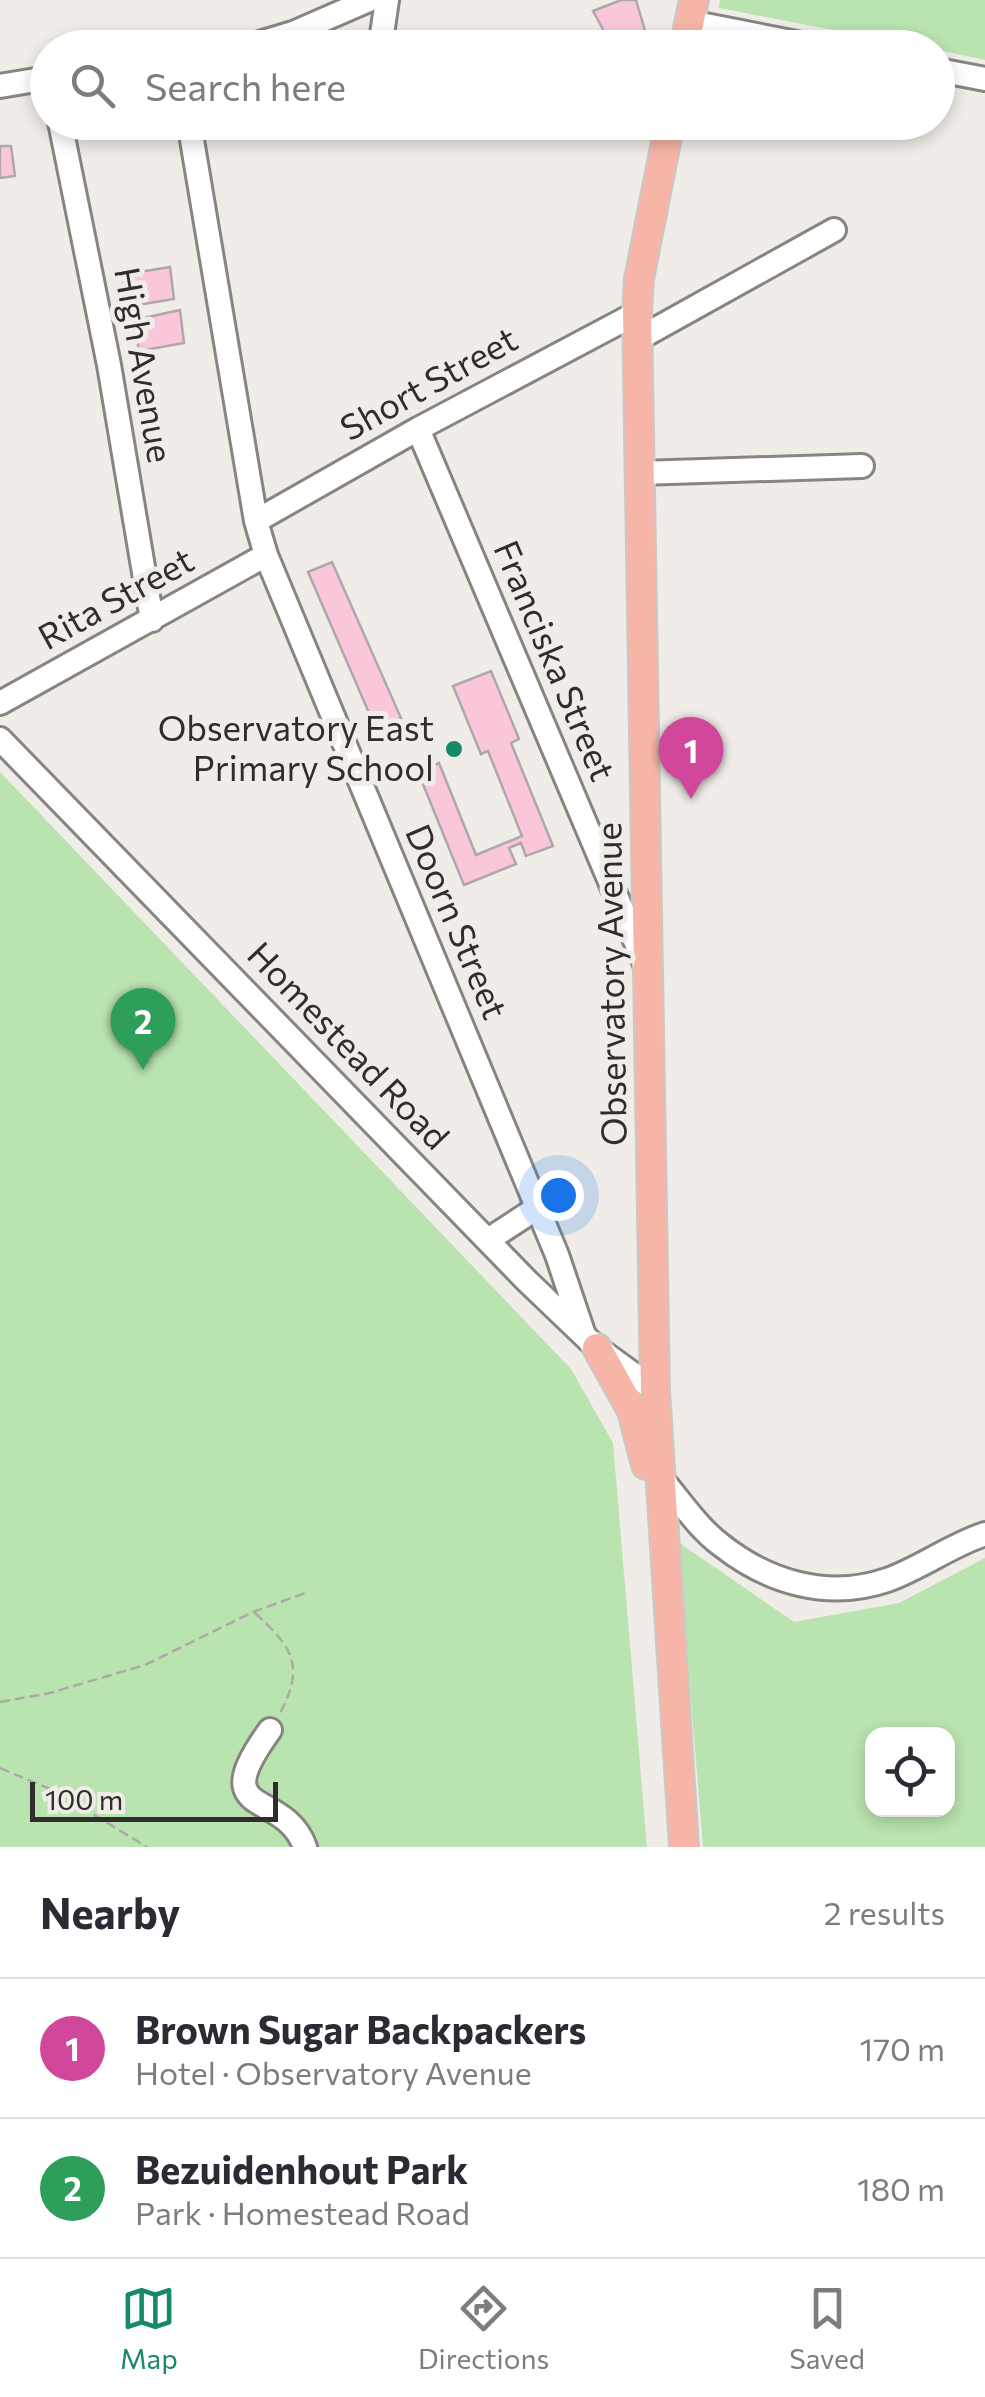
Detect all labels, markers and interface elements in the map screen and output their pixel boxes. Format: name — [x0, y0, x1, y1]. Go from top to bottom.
search box — [30, 30, 955, 140]
icon: search — [65, 58, 120, 113]
text: Search here — [145, 62, 346, 109]
street label: High Avenue — [107, 264, 184, 466]
street label: Short Street — [332, 316, 524, 448]
street label: Franciska Street — [486, 533, 626, 787]
street label: Rita Street — [30, 537, 200, 657]
place label: Observatory East Primary School — [158, 705, 434, 788]
pin: 1 — [658, 716, 724, 799]
marker: Observatory East Primary School — [443, 738, 465, 760]
street label: Doorn Street — [398, 817, 519, 1025]
street label: Observatory Avenue — [585, 822, 634, 1146]
street label: Homestead Road — [240, 932, 460, 1157]
pin: 2 — [110, 988, 176, 1070]
your location — [533, 1170, 584, 1221]
map controls — [865, 1727, 955, 1817]
button: locate — [865, 1727, 955, 1817]
scale bar — [30, 1777, 278, 1822]
text: 100 m — [45, 1782, 123, 1816]
text: Nearby — [40, 1886, 180, 1938]
text: 2 results — [824, 1892, 945, 1932]
text: Brown Sugar Backpackers — [135, 2005, 586, 2052]
text: 1 — [65, 2028, 80, 2068]
text: 170 m — [860, 2028, 945, 2068]
text: Hotel · Observatory Avenue — [135, 2052, 532, 2092]
text: Bezuidenhout Park — [135, 2145, 468, 2192]
text: 2 — [63, 2168, 82, 2208]
text: 180 m — [857, 2168, 945, 2208]
text: Park · Homestead Road — [135, 2192, 470, 2232]
tab: Map — [120, 2281, 178, 2375]
tab: Directions — [418, 2281, 549, 2375]
tab: Saved — [789, 2281, 865, 2375]

